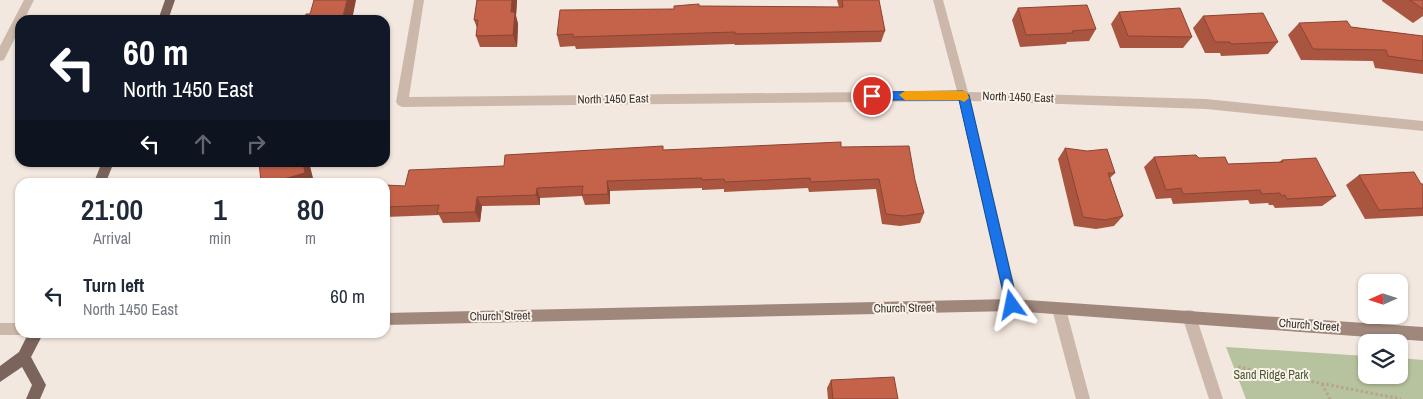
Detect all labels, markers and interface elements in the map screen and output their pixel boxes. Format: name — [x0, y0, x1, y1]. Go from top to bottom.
text: 60 m — [123, 29, 188, 76]
icon: left — [40, 35, 105, 100]
text: North 1450 East — [123, 74, 253, 104]
pin — [851, 75, 893, 117]
icon: arrive — [858, 82, 886, 110]
street label: North 1450 East — [982, 88, 1054, 106]
street label: North 1450 East — [577, 90, 649, 108]
icon: left — [136, 130, 164, 158]
icon: ahead — [189, 130, 217, 158]
icon: right — [242, 130, 270, 158]
text: 21:00 — [81, 189, 143, 229]
text: 1 — [213, 189, 227, 229]
text: 80 — [297, 189, 324, 229]
text: Arrival — [93, 227, 131, 249]
text: min — [209, 227, 231, 249]
text: m — [305, 227, 316, 249]
text: Turn left — [83, 272, 144, 298]
north arrow — [1358, 274, 1408, 324]
map controls — [1358, 274, 1408, 384]
position arrow — [985, 278, 1037, 330]
icon: left — [40, 282, 68, 310]
text: 60 m — [330, 283, 365, 309]
text: North 1450 East — [83, 298, 178, 320]
street label: Church Street — [874, 299, 935, 317]
street label: Church Street — [470, 307, 531, 325]
street label: Church Street — [1278, 315, 1340, 335]
button: layers — [1358, 334, 1408, 384]
park label: Sand Ridge Park — [1234, 367, 1309, 383]

